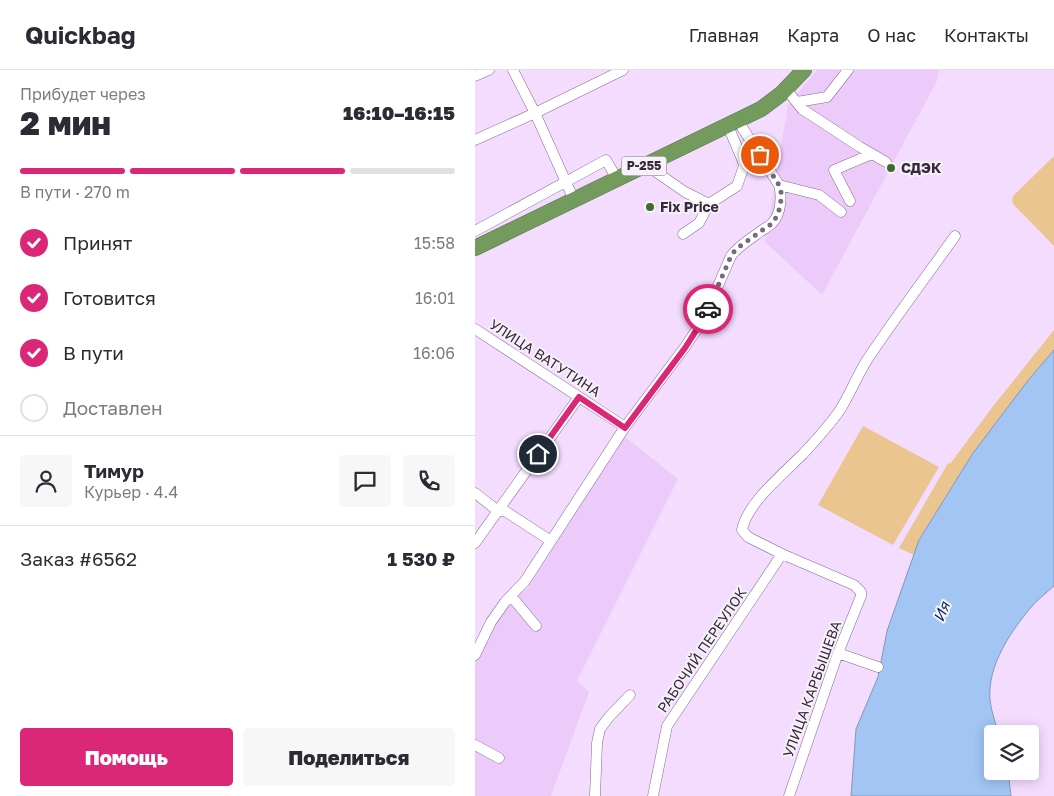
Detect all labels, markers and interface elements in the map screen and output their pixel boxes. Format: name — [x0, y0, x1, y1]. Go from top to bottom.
text: Quickbag — [25, 20, 136, 49]
text: Главная — [689, 24, 759, 46]
text: Карта — [787, 24, 839, 46]
text: О нас — [867, 24, 916, 46]
text: Контакты — [944, 24, 1029, 46]
text: Прибудет через — [20, 84, 146, 104]
text: 16:10–16:15 — [343, 101, 455, 124]
text: 2 мин — [20, 104, 111, 142]
pin — [739, 134, 781, 176]
icon: bag — [746, 141, 774, 169]
road number: Р-255 — [621, 156, 667, 175]
place label: СДЭК — [901, 159, 942, 176]
marker: СДЭК — [885, 162, 897, 174]
text: В пути · 270 m — [20, 182, 130, 202]
place label: Fix Price — [660, 198, 719, 215]
marker: Fix Price — [644, 201, 656, 213]
icon: check — [20, 229, 48, 257]
text: Принят — [63, 231, 132, 254]
text: 15:58 — [414, 233, 455, 253]
icon: check — [20, 284, 48, 312]
courier — [683, 284, 733, 334]
text: Готовится — [63, 286, 156, 309]
text: 16:01 — [415, 288, 455, 308]
icon: car — [694, 295, 722, 323]
street label: УЛИЦА ВАТУТИНА — [487, 315, 604, 400]
icon: check — [20, 339, 48, 367]
text: В пути — [63, 341, 124, 364]
text: 16:06 — [413, 343, 455, 363]
text: Доставлен — [63, 396, 163, 419]
pin — [517, 433, 559, 475]
icon: home — [524, 440, 552, 468]
button: person — [20, 455, 72, 507]
button: chat — [339, 455, 391, 507]
button: phone — [403, 455, 455, 507]
text: Тимур — [84, 459, 144, 482]
text: Курьер · 4.4 — [84, 482, 178, 502]
text: Заказ #6562 — [20, 547, 137, 570]
text: 1 530 ₽ — [387, 547, 455, 570]
street label: РАБОЧИЙ ПЕРЕУЛОК — [653, 584, 750, 715]
water label: Ия — [929, 598, 954, 624]
street label: УЛИЦА КАРБЫШЕВА — [779, 618, 844, 759]
map controls — [984, 725, 1039, 780]
button: layers — [984, 725, 1039, 780]
button: Помощь — [20, 728, 233, 786]
button: Поделиться — [243, 728, 455, 786]

